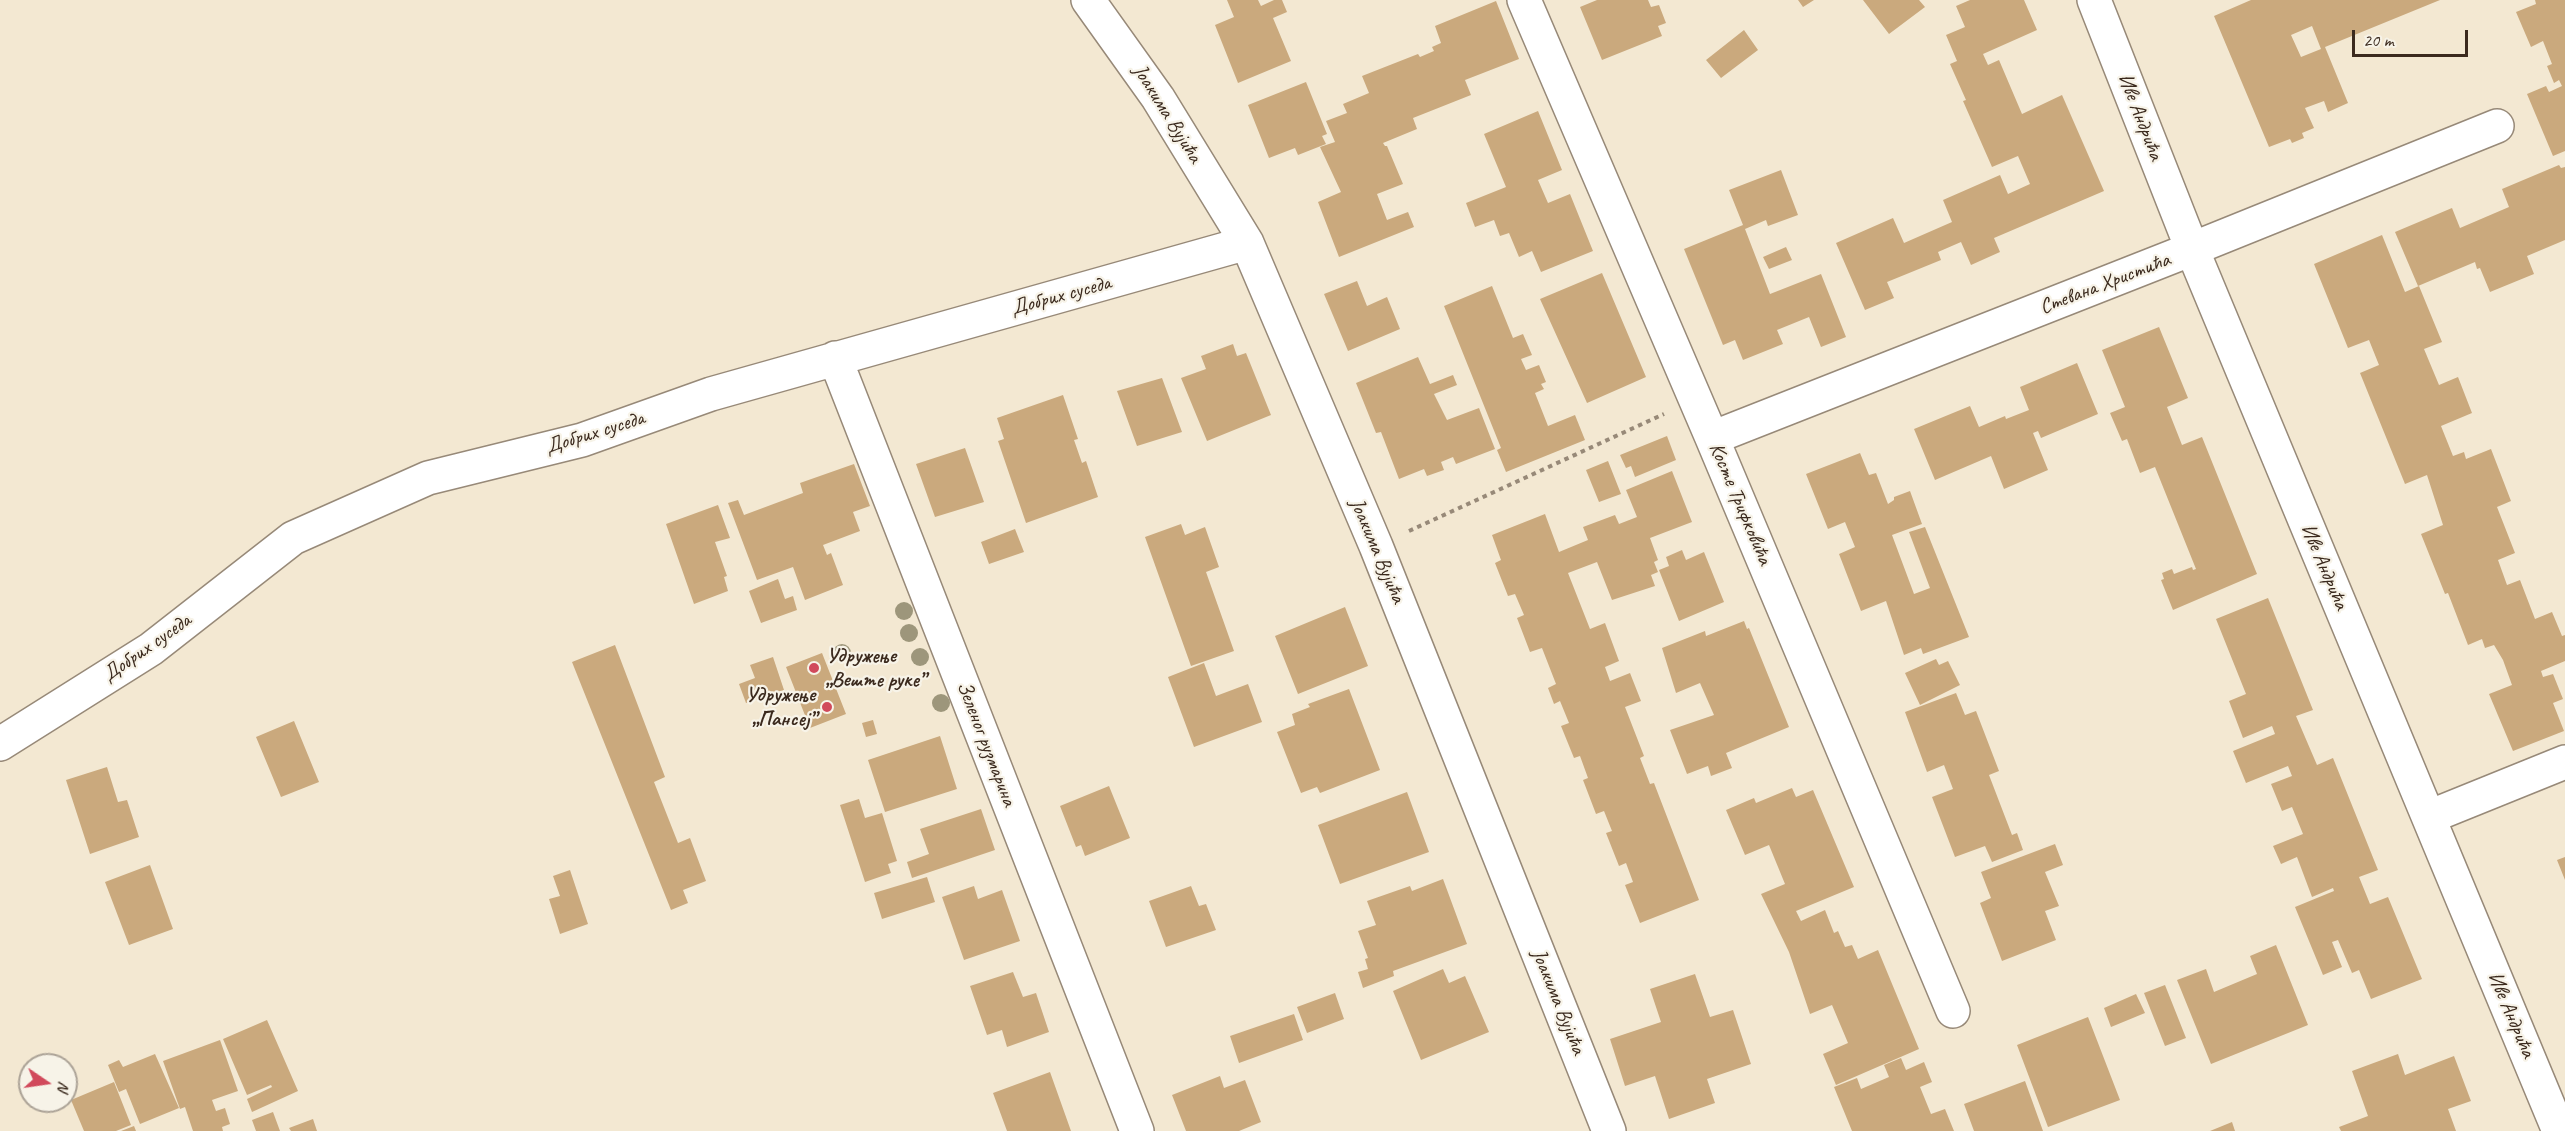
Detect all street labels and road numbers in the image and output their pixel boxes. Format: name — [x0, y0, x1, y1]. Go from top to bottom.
street label: Јоакима Вујића — [1127, 60, 1207, 168]
street label: Иве Андрића — [2112, 70, 2168, 164]
street label: Стевана Христића — [2036, 248, 2174, 320]
street label: Добрих суседа — [1008, 271, 1114, 321]
street label: Добрих суседа — [542, 406, 648, 460]
street label: Косте Трифковића — [1703, 439, 1777, 569]
street label: Јоакима Вујића — [1344, 495, 1410, 607]
street label: Иве Андрића — [2295, 520, 2353, 614]
street label: Добрих суседа — [98, 608, 196, 688]
street label: Зеленог рузмарина — [951, 678, 1021, 810]
street label: Јоакима Вујића — [1525, 946, 1591, 1058]
street label: Иве Андрића — [2482, 968, 2540, 1062]

